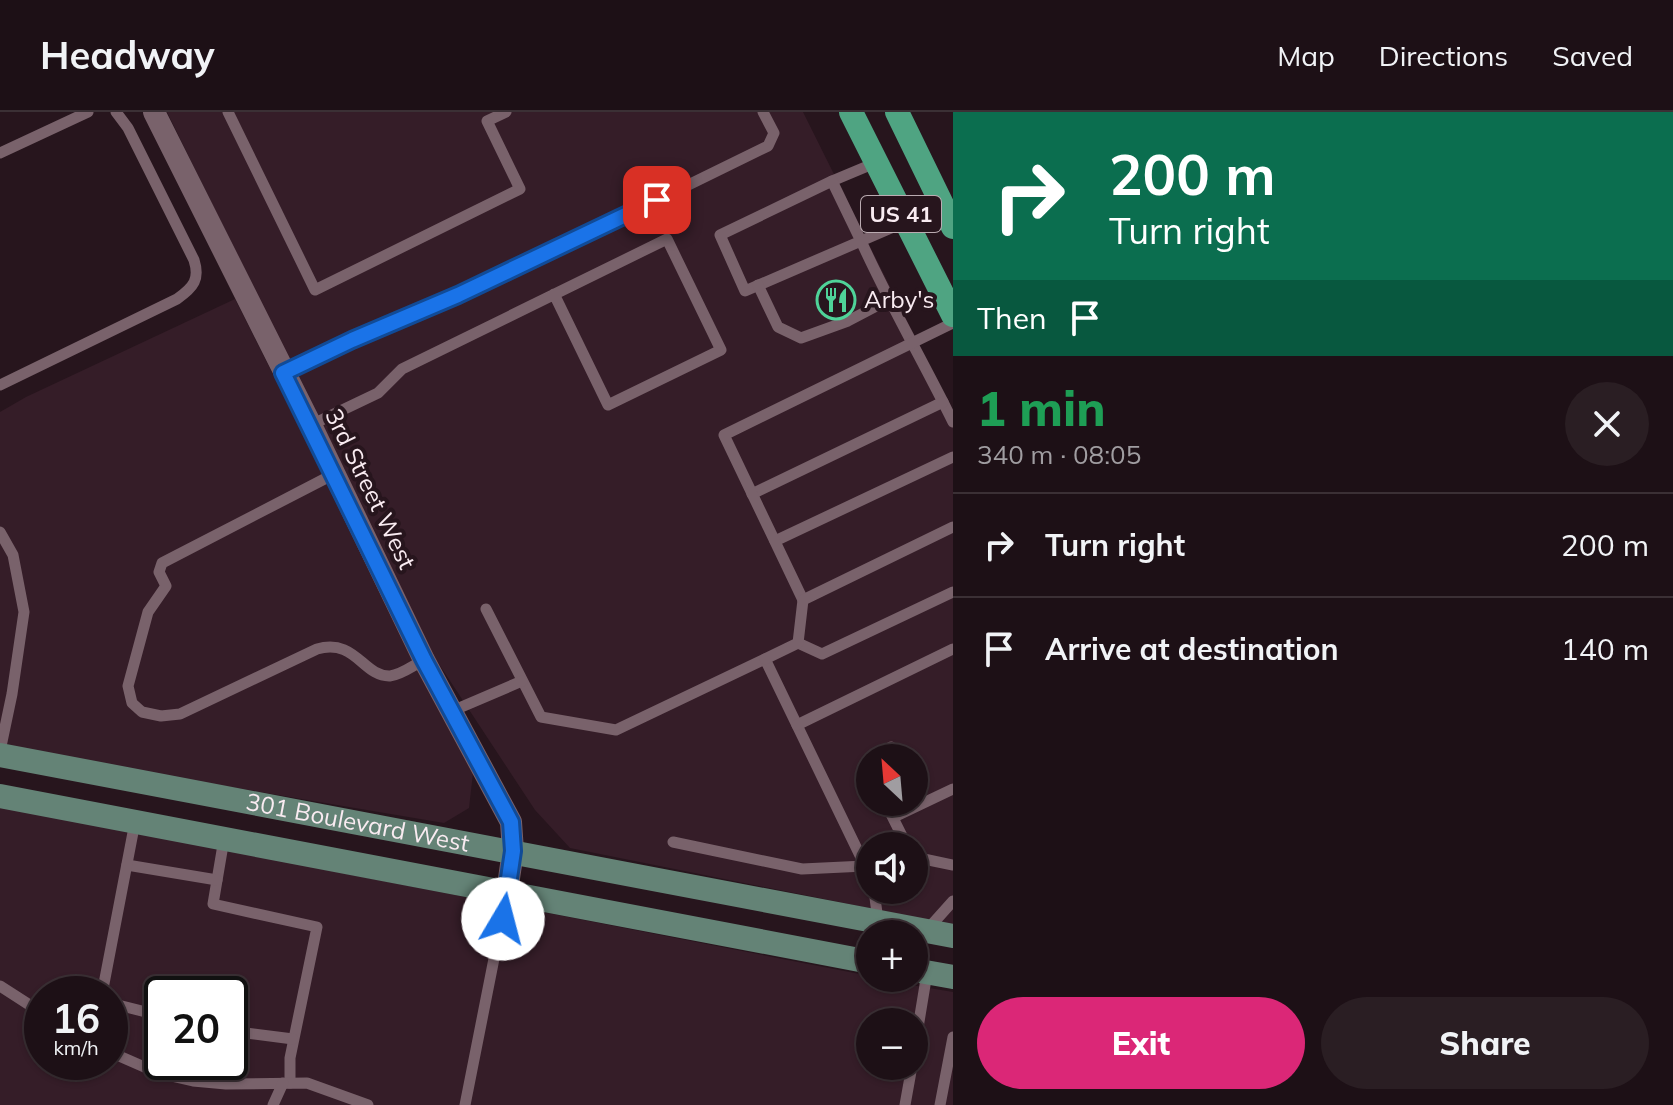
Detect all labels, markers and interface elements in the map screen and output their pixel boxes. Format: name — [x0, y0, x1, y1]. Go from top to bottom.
text: Headway — [40, 31, 215, 79]
text: Map — [1277, 38, 1335, 73]
text: Directions — [1379, 38, 1508, 73]
text: Saved — [1552, 38, 1633, 73]
text: 200 m — [1109, 139, 1276, 209]
icon: right — [977, 144, 1081, 248]
pin — [623, 166, 691, 234]
icon: arrive — [635, 178, 679, 222]
road number: US 41 — [861, 196, 941, 232]
text: Turn right — [1109, 208, 1270, 253]
restaurant icon: Arby's — [815, 279, 857, 321]
place label: Arby's — [864, 284, 935, 314]
icon: arrive — [1063, 296, 1107, 340]
text: Then — [977, 299, 1047, 337]
text: 1 min — [977, 378, 1106, 438]
button: close — [1565, 382, 1649, 466]
street label: 3rd Street West — [319, 403, 423, 574]
text: 340 m · 08:05 — [977, 438, 1141, 471]
icon: right — [977, 523, 1021, 567]
text: Turn right — [1045, 526, 1185, 564]
text: 200 m — [1561, 526, 1649, 564]
icon: arrive — [977, 627, 1021, 671]
text: Arrive at destination — [1045, 630, 1339, 668]
text: 140 m — [1561, 630, 1649, 668]
north arrow — [856, 744, 928, 816]
map controls — [856, 744, 928, 1080]
street label: 301 Boulevard West — [244, 786, 472, 858]
button: sound — [856, 832, 928, 904]
position arrow — [461, 877, 545, 961]
button: + — [856, 920, 928, 992]
speed limit sign: 20 — [144, 976, 248, 1080]
text: 16 — [52, 993, 100, 1043]
button: Exit — [977, 997, 1305, 1089]
button: Share — [1321, 997, 1649, 1089]
button: − — [856, 1008, 928, 1080]
text: km/h — [53, 1035, 99, 1060]

